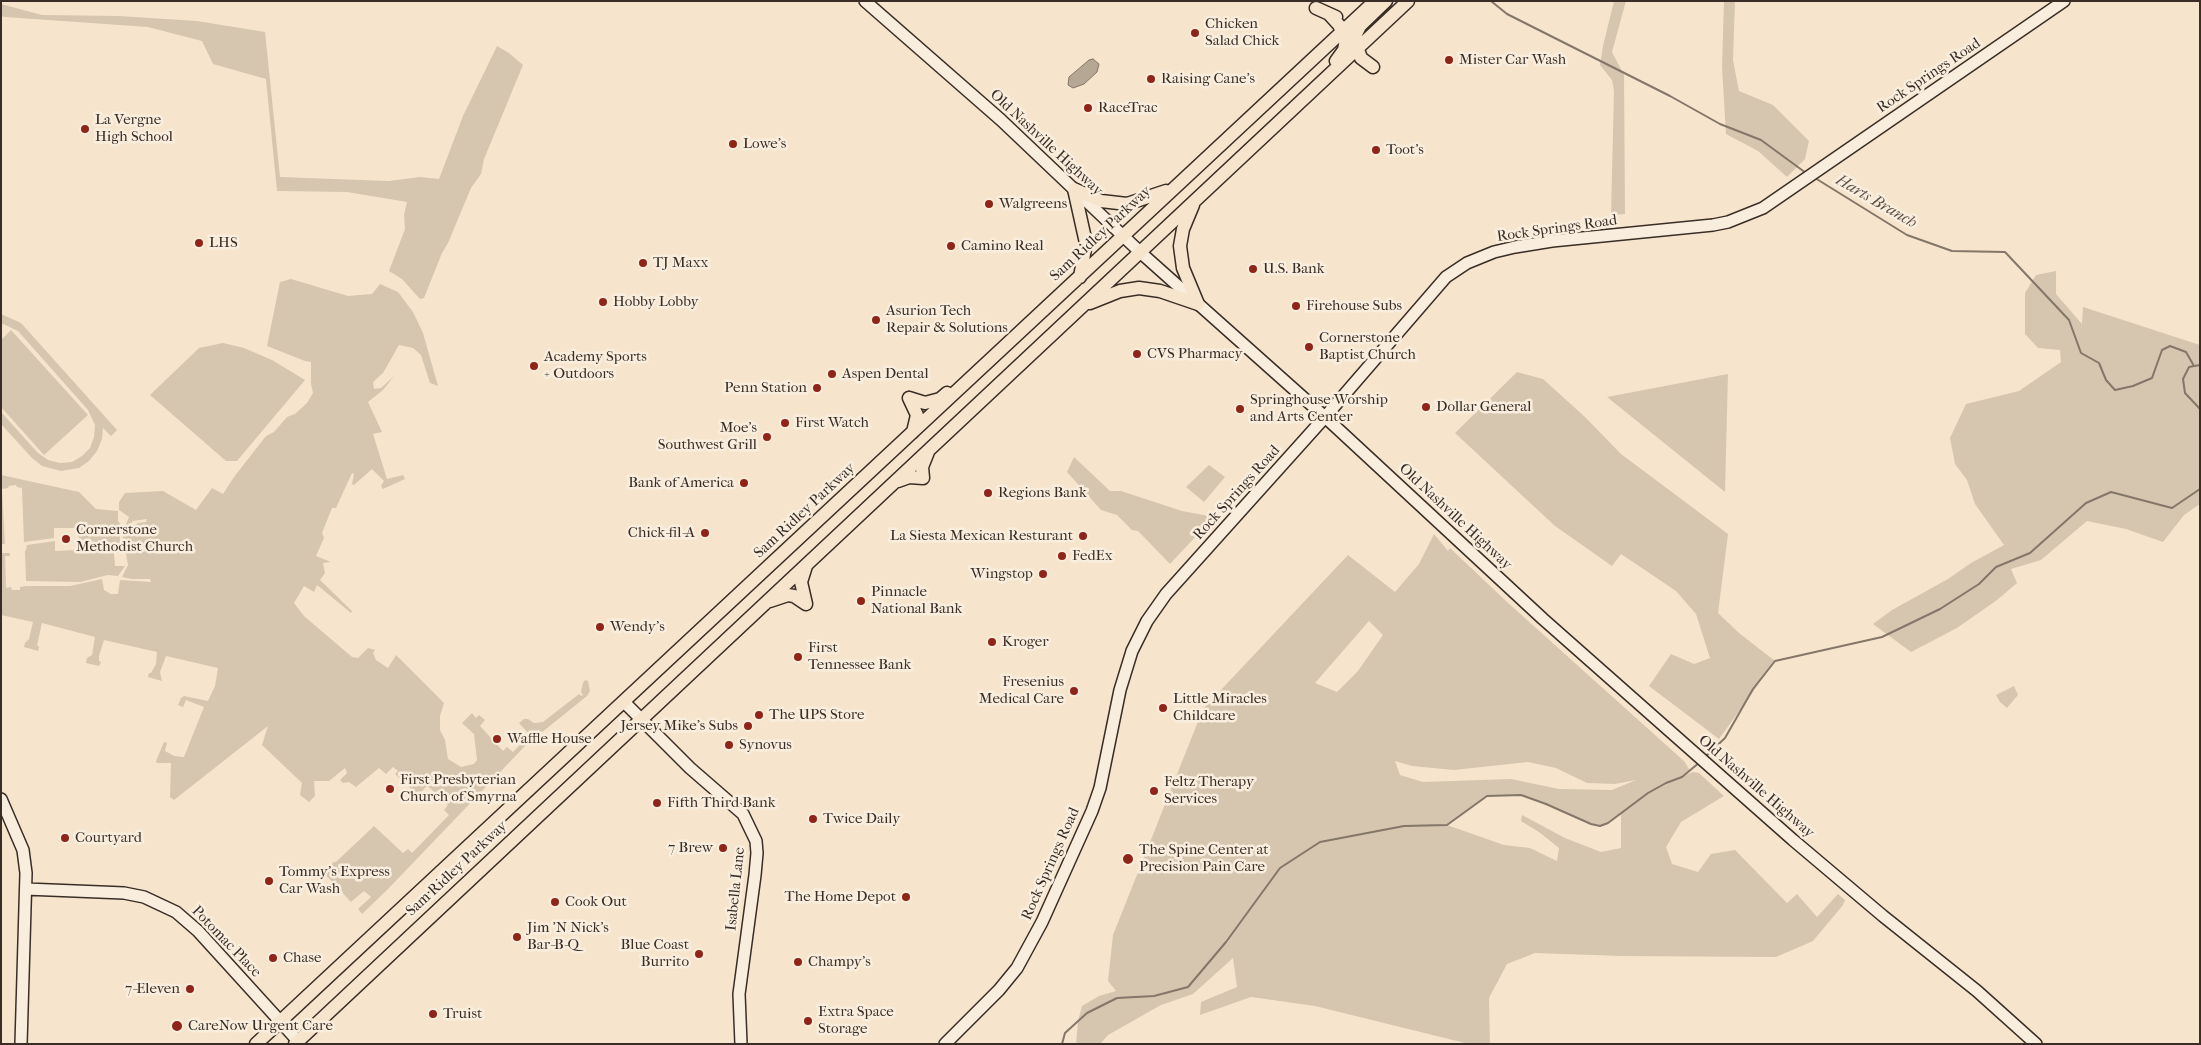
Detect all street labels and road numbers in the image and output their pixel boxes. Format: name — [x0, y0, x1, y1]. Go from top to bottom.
street label: Rock Springs Road — [1874, 35, 1984, 117]
street label: Old Nashville Highway — [986, 86, 1106, 200]
street label: Sam Ridley Parkway — [1047, 183, 1155, 285]
street label: Rock Springs Road — [1496, 212, 1618, 246]
street label: Rock Springs Road — [1190, 442, 1284, 544]
street label: Sam Ridley Parkway — [751, 460, 859, 562]
street label: Old Nashville Highway — [1395, 460, 1515, 574]
street label: Old Nashville Highway — [1694, 732, 1818, 842]
street label: Rock Springs Road — [1018, 805, 1084, 923]
street label: Sam Ridley Parkway — [403, 818, 511, 920]
street label: Isabella Lane — [723, 846, 749, 932]
street label: Potomac Place — [187, 902, 265, 982]

